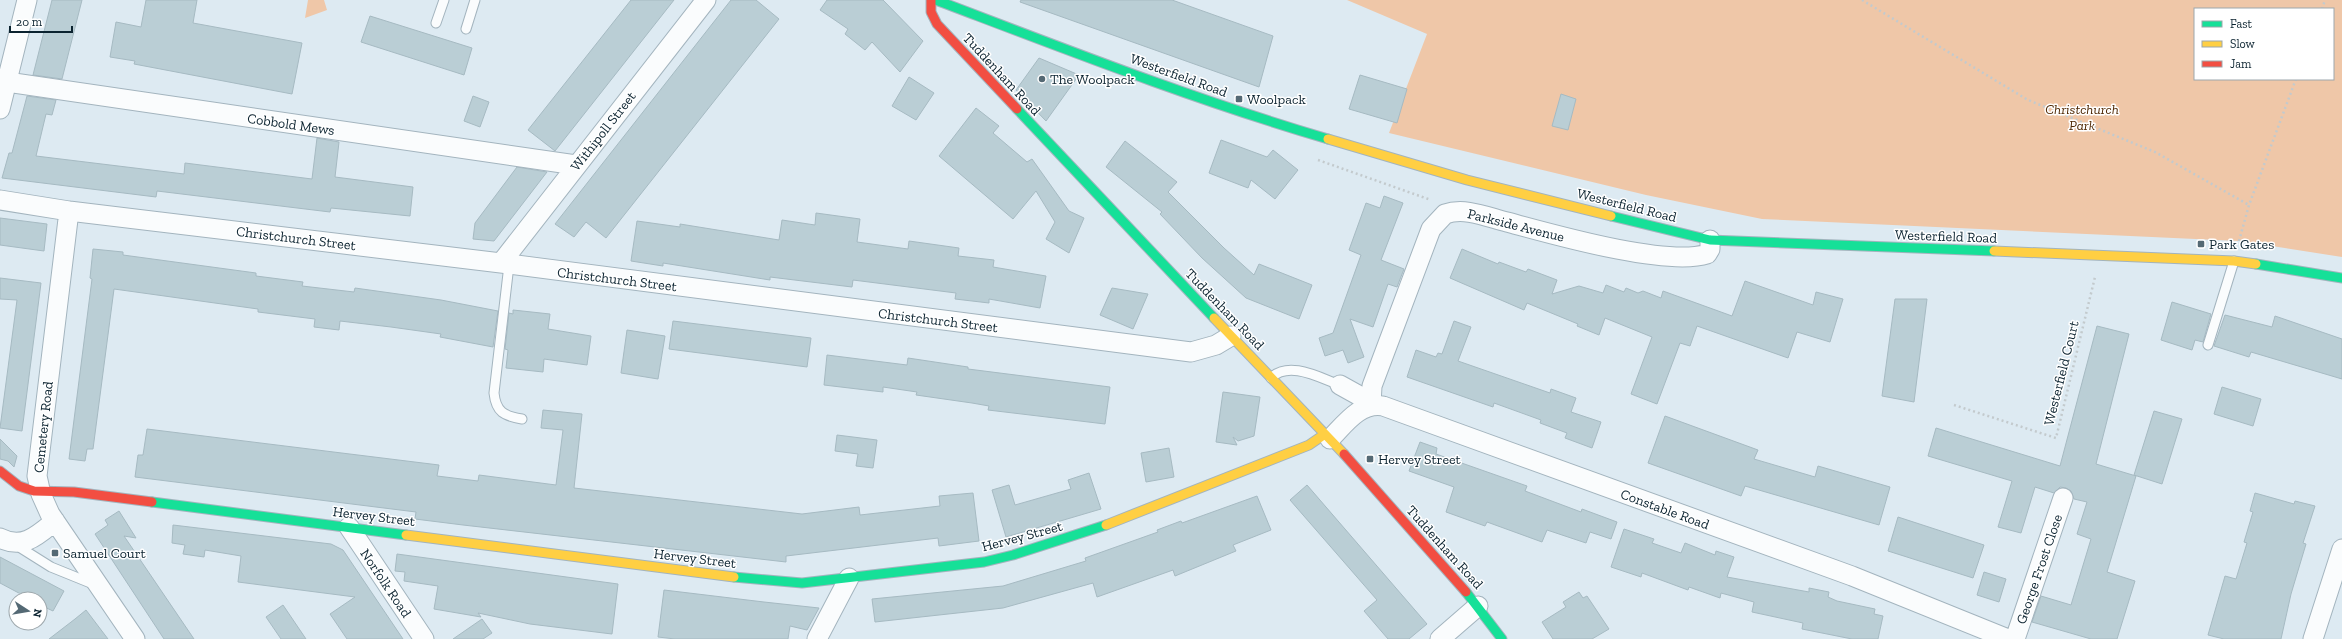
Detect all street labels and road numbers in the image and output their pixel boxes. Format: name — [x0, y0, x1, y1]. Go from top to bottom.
street label: Tuddenham Road — [959, 30, 1044, 119]
street label: Westerfield Road — [1128, 50, 1230, 101]
street label: Withipoll Street — [567, 88, 640, 174]
street label: Cobbold Mews — [246, 110, 336, 139]
street label: Westerfield Road — [1575, 185, 1679, 226]
street label: Parkside Avenue — [1466, 205, 1566, 246]
street label: Christchurch Street — [235, 223, 357, 254]
street label: Westerfield Road — [1895, 226, 1998, 247]
street label: Christchurch Street — [556, 264, 678, 295]
street label: Tuddenham Road — [1182, 265, 1268, 354]
street label: Christchurch Street — [877, 305, 999, 336]
street label: Westerfield Court — [2040, 318, 2083, 427]
street label: Cemetery Road — [30, 380, 57, 474]
street label: Constable Road — [1618, 486, 1712, 534]
street label: Tuddenham Road — [1403, 502, 1487, 593]
street label: Hervey Street — [332, 503, 417, 530]
street label: George Frost Close — [2013, 512, 2066, 626]
street label: Hervey Street — [980, 517, 1065, 555]
street label: Hervey Street — [653, 545, 738, 572]
street label: Norfolk Road — [356, 546, 415, 621]

